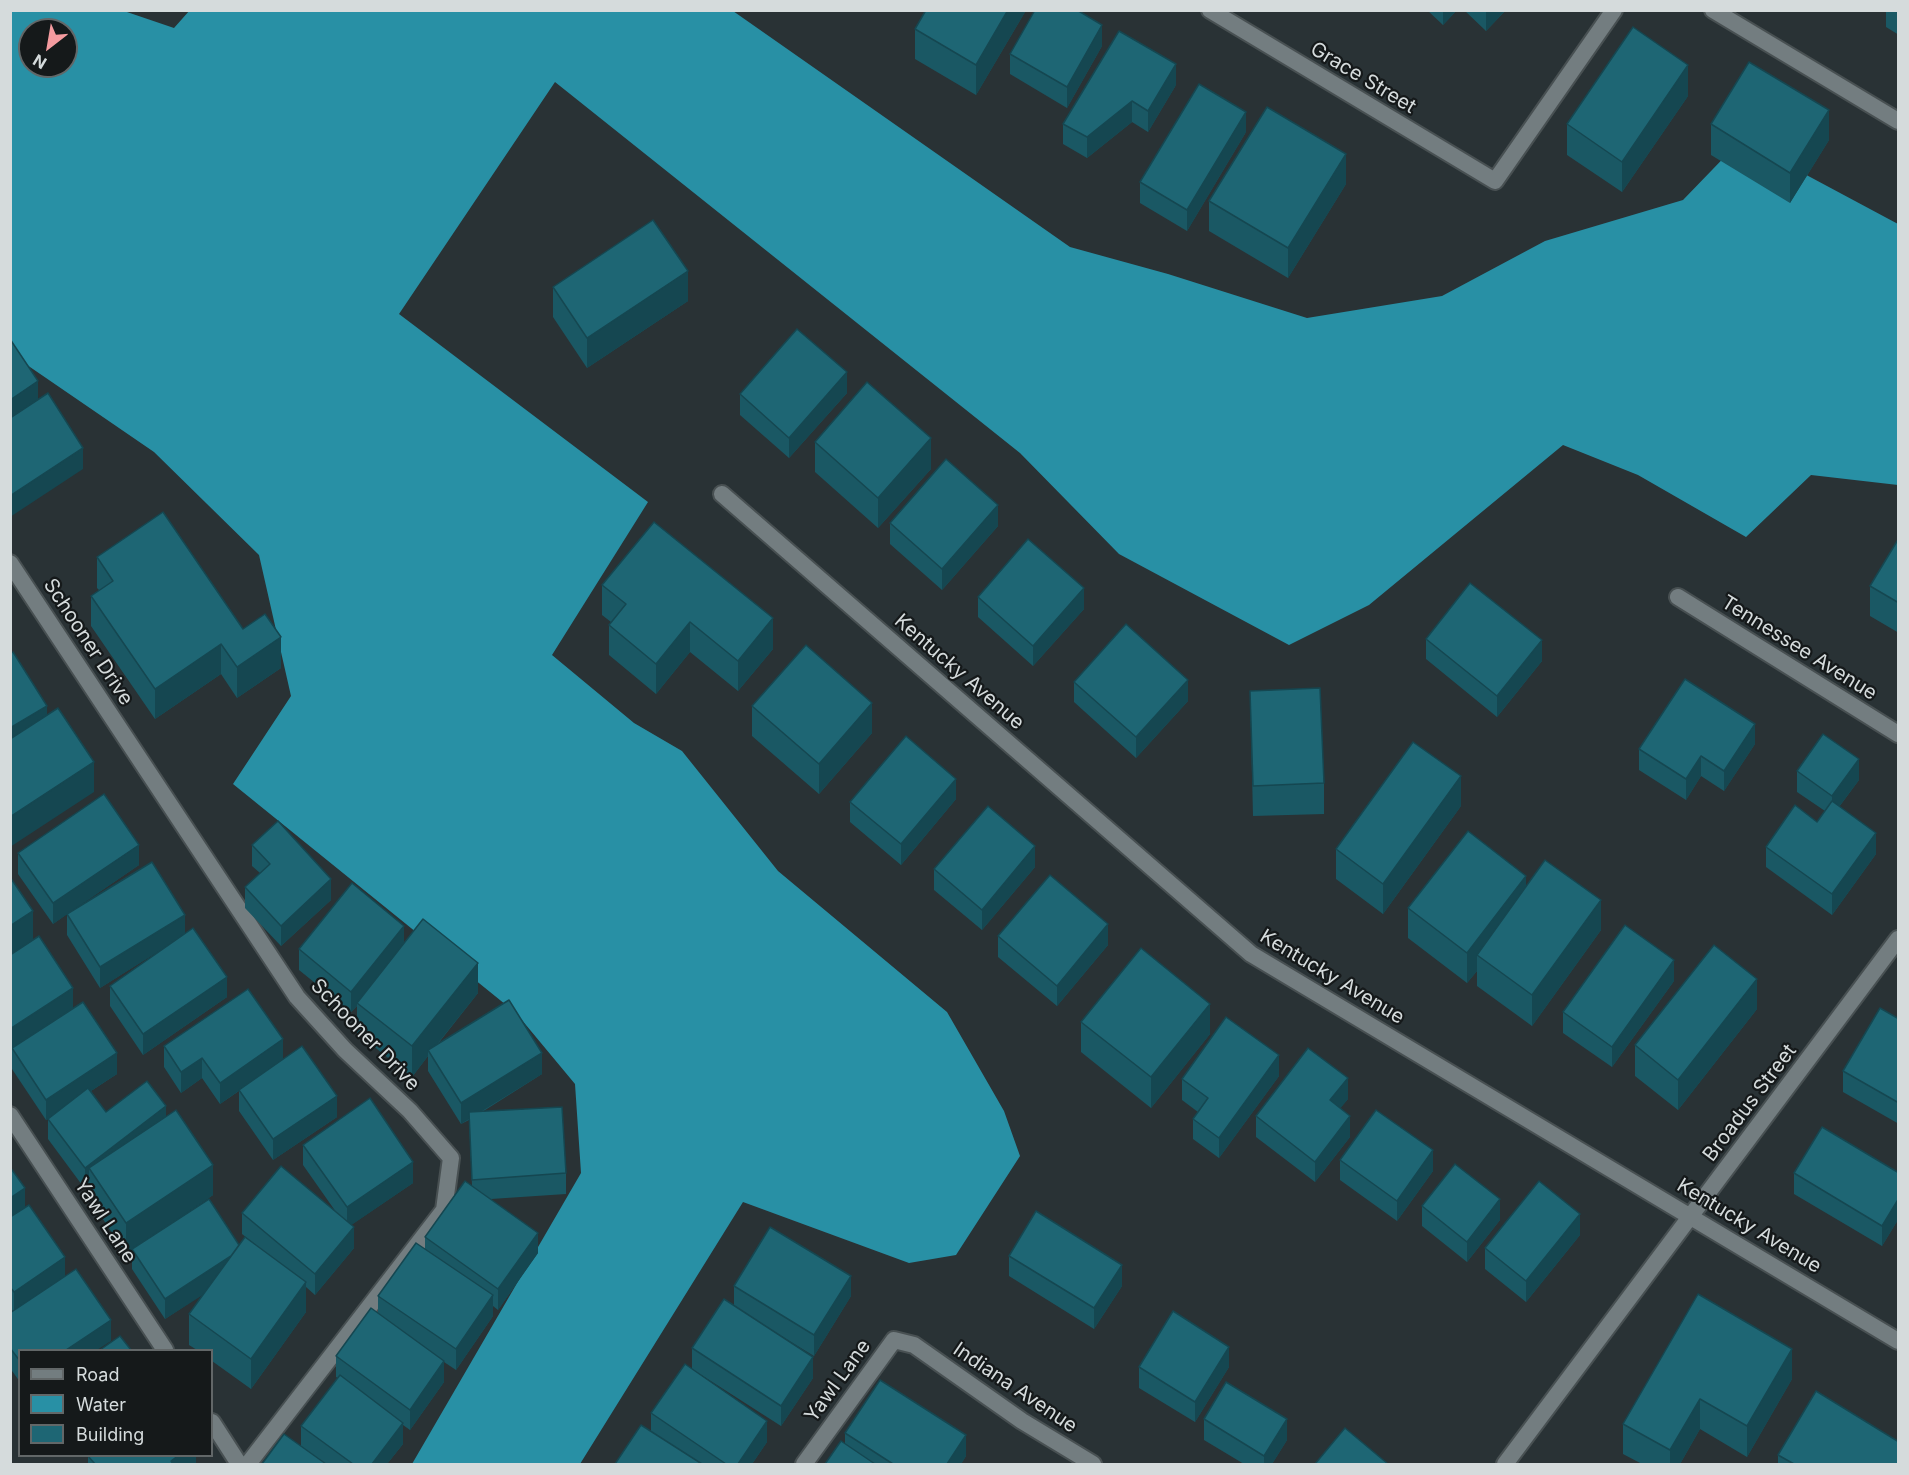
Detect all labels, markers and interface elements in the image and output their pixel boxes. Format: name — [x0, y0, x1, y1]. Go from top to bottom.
north arrow — [18, 18, 78, 78]
street label: Grace Street — [1306, 37, 1420, 119]
text: N — [29, 50, 50, 73]
street label: Schooner Drive — [38, 574, 138, 710]
street label: Tennessee Avenue — [1717, 590, 1881, 706]
street label: Kentucky Avenue — [889, 609, 1029, 735]
street label: Kentucky Avenue — [1256, 924, 1408, 1030]
street label: Schooner Drive — [306, 974, 424, 1096]
street label: Broadus Street — [1698, 1040, 1802, 1166]
street label: Kentucky Avenue — [1673, 1173, 1825, 1279]
street label: Yawl Lane — [69, 1174, 141, 1268]
street label: Yawl Lane — [800, 1335, 876, 1427]
street label: Indiana Avenue — [948, 1338, 1082, 1438]
legend — [18, 1349, 213, 1457]
text: Road — [76, 1364, 119, 1385]
text: Water — [76, 1394, 126, 1415]
text: Building — [76, 1424, 144, 1445]

